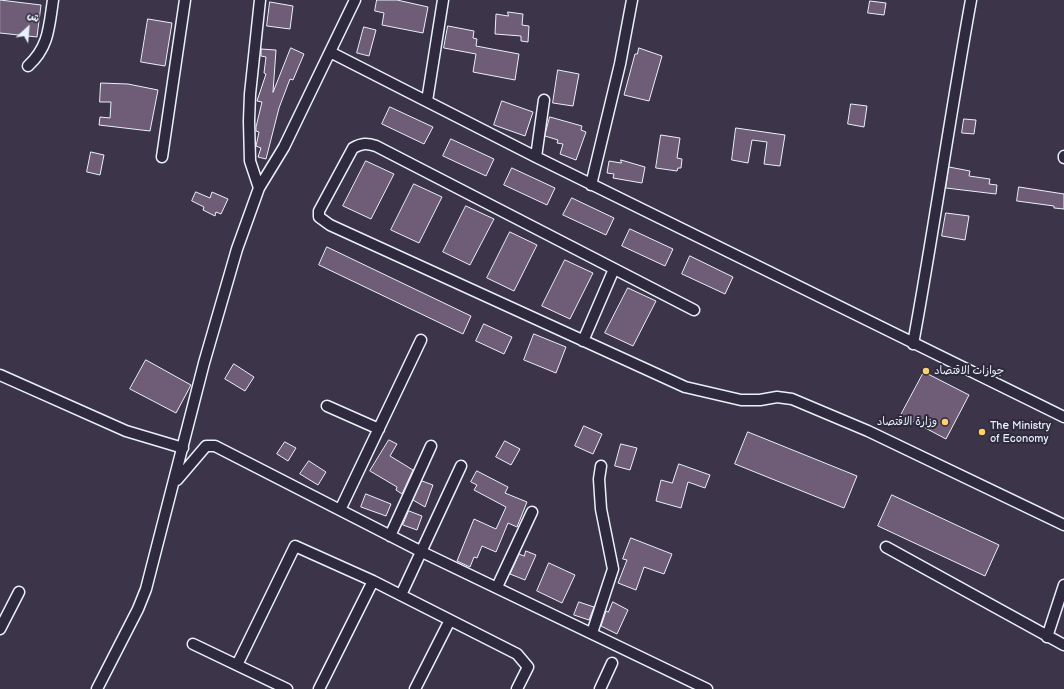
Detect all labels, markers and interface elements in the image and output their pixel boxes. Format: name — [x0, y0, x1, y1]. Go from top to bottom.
north arrow — [8, 8, 48, 48]
text: ش — [25, 8, 42, 25]
place label: جوازات الاقتصاد — [934, 364, 1004, 378]
marker: جوازات الاقتصاد — [921, 366, 931, 376]
place label: وزارة الاقتصاد — [877, 415, 937, 429]
marker: وزارة الاقتصاد — [940, 417, 950, 427]
place label: The Ministry of Economy — [990, 419, 1051, 445]
marker: The Ministry of Economy — [977, 427, 987, 437]

